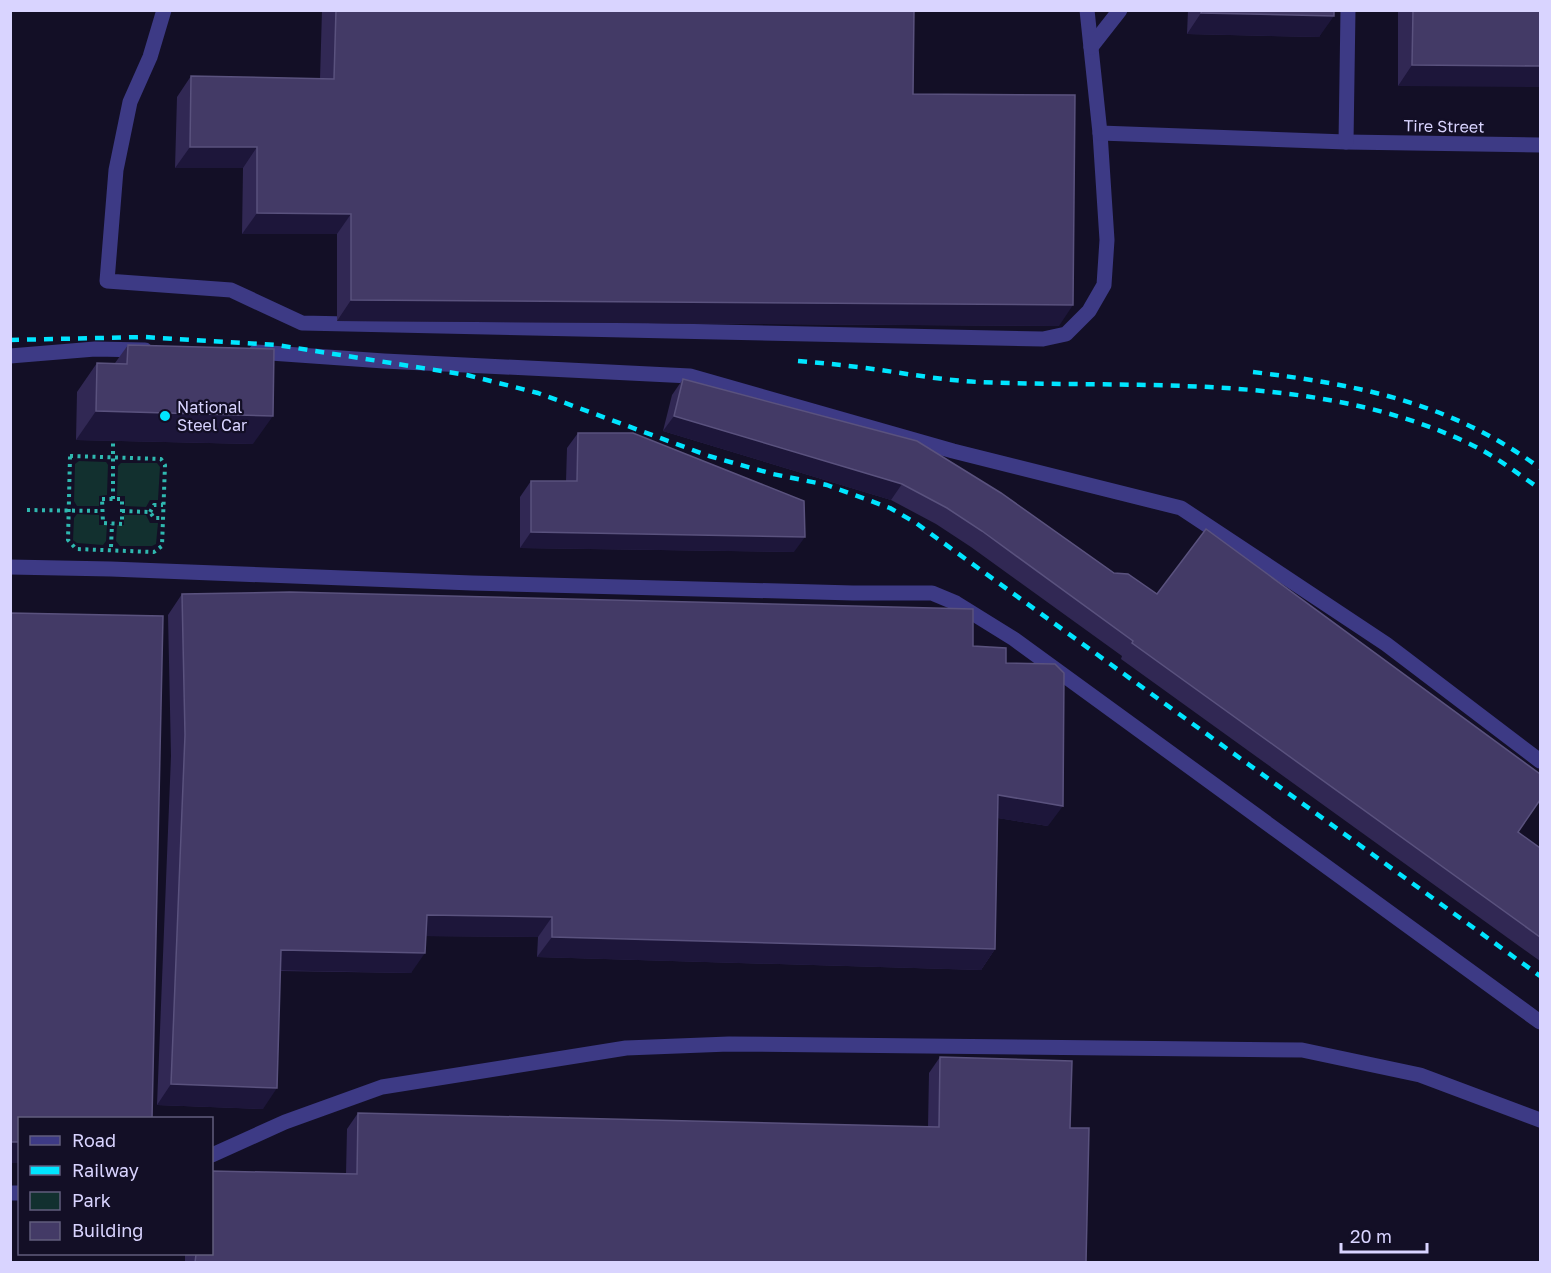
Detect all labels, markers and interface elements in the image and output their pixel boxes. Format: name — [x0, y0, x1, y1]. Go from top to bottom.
street label: Tire Street — [1403, 115, 1485, 137]
place label: National Steel Car — [177, 397, 247, 435]
marker: National Steel Car — [158, 409, 172, 423]
legend — [18, 1117, 213, 1255]
text: Road — [72, 1129, 116, 1151]
text: Railway — [72, 1159, 139, 1181]
text: Park — [72, 1189, 111, 1211]
scale bar — [1341, 1216, 1426, 1254]
text: Building — [72, 1219, 143, 1241]
text: 20 m — [1350, 1225, 1392, 1247]

